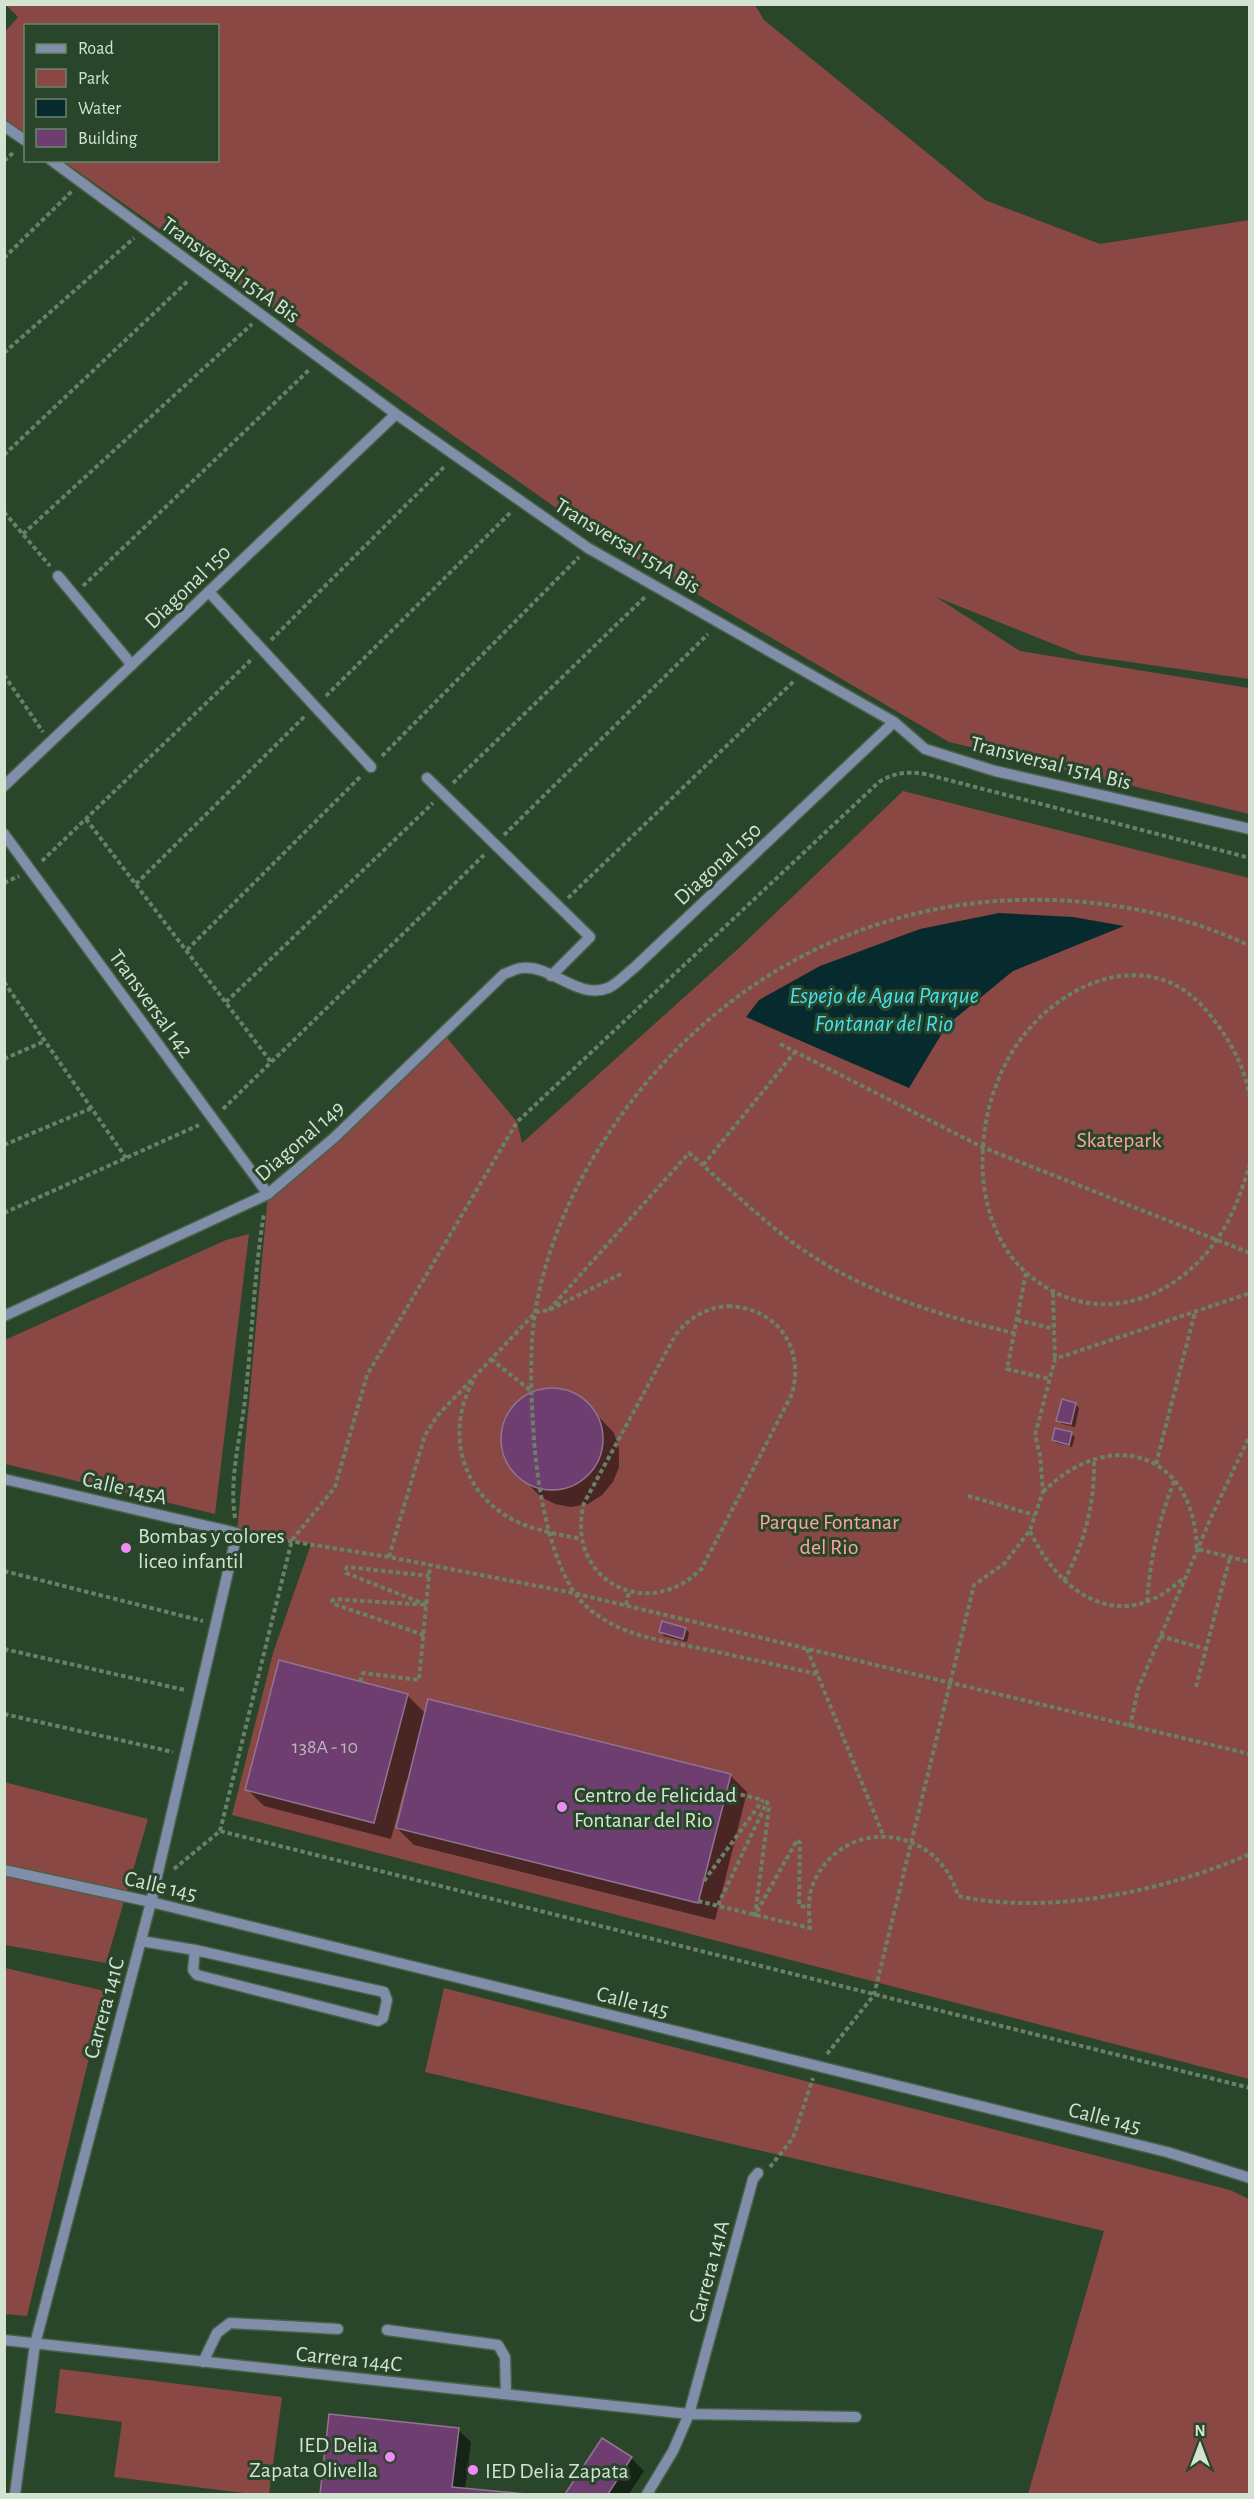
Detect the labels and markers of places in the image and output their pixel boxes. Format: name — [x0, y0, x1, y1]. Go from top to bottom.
place label: Bombas y colores liceo infantil — [138, 1525, 285, 1572]
marker: Bombas y colores liceo infantil — [119, 1541, 133, 1555]
place label: Centro de Felicidad Fontanar del Rio — [574, 1784, 737, 1831]
marker: Centro de Felicidad Fontanar del Rio — [555, 1800, 569, 1814]
place label: IED Delia Zapata Olivella — [249, 2434, 378, 2481]
marker: IED Delia Zapata Olivella — [383, 2450, 397, 2464]
place label: IED Delia Zapata — [485, 2460, 629, 2482]
marker: IED Delia Zapata — [466, 2463, 480, 2477]

